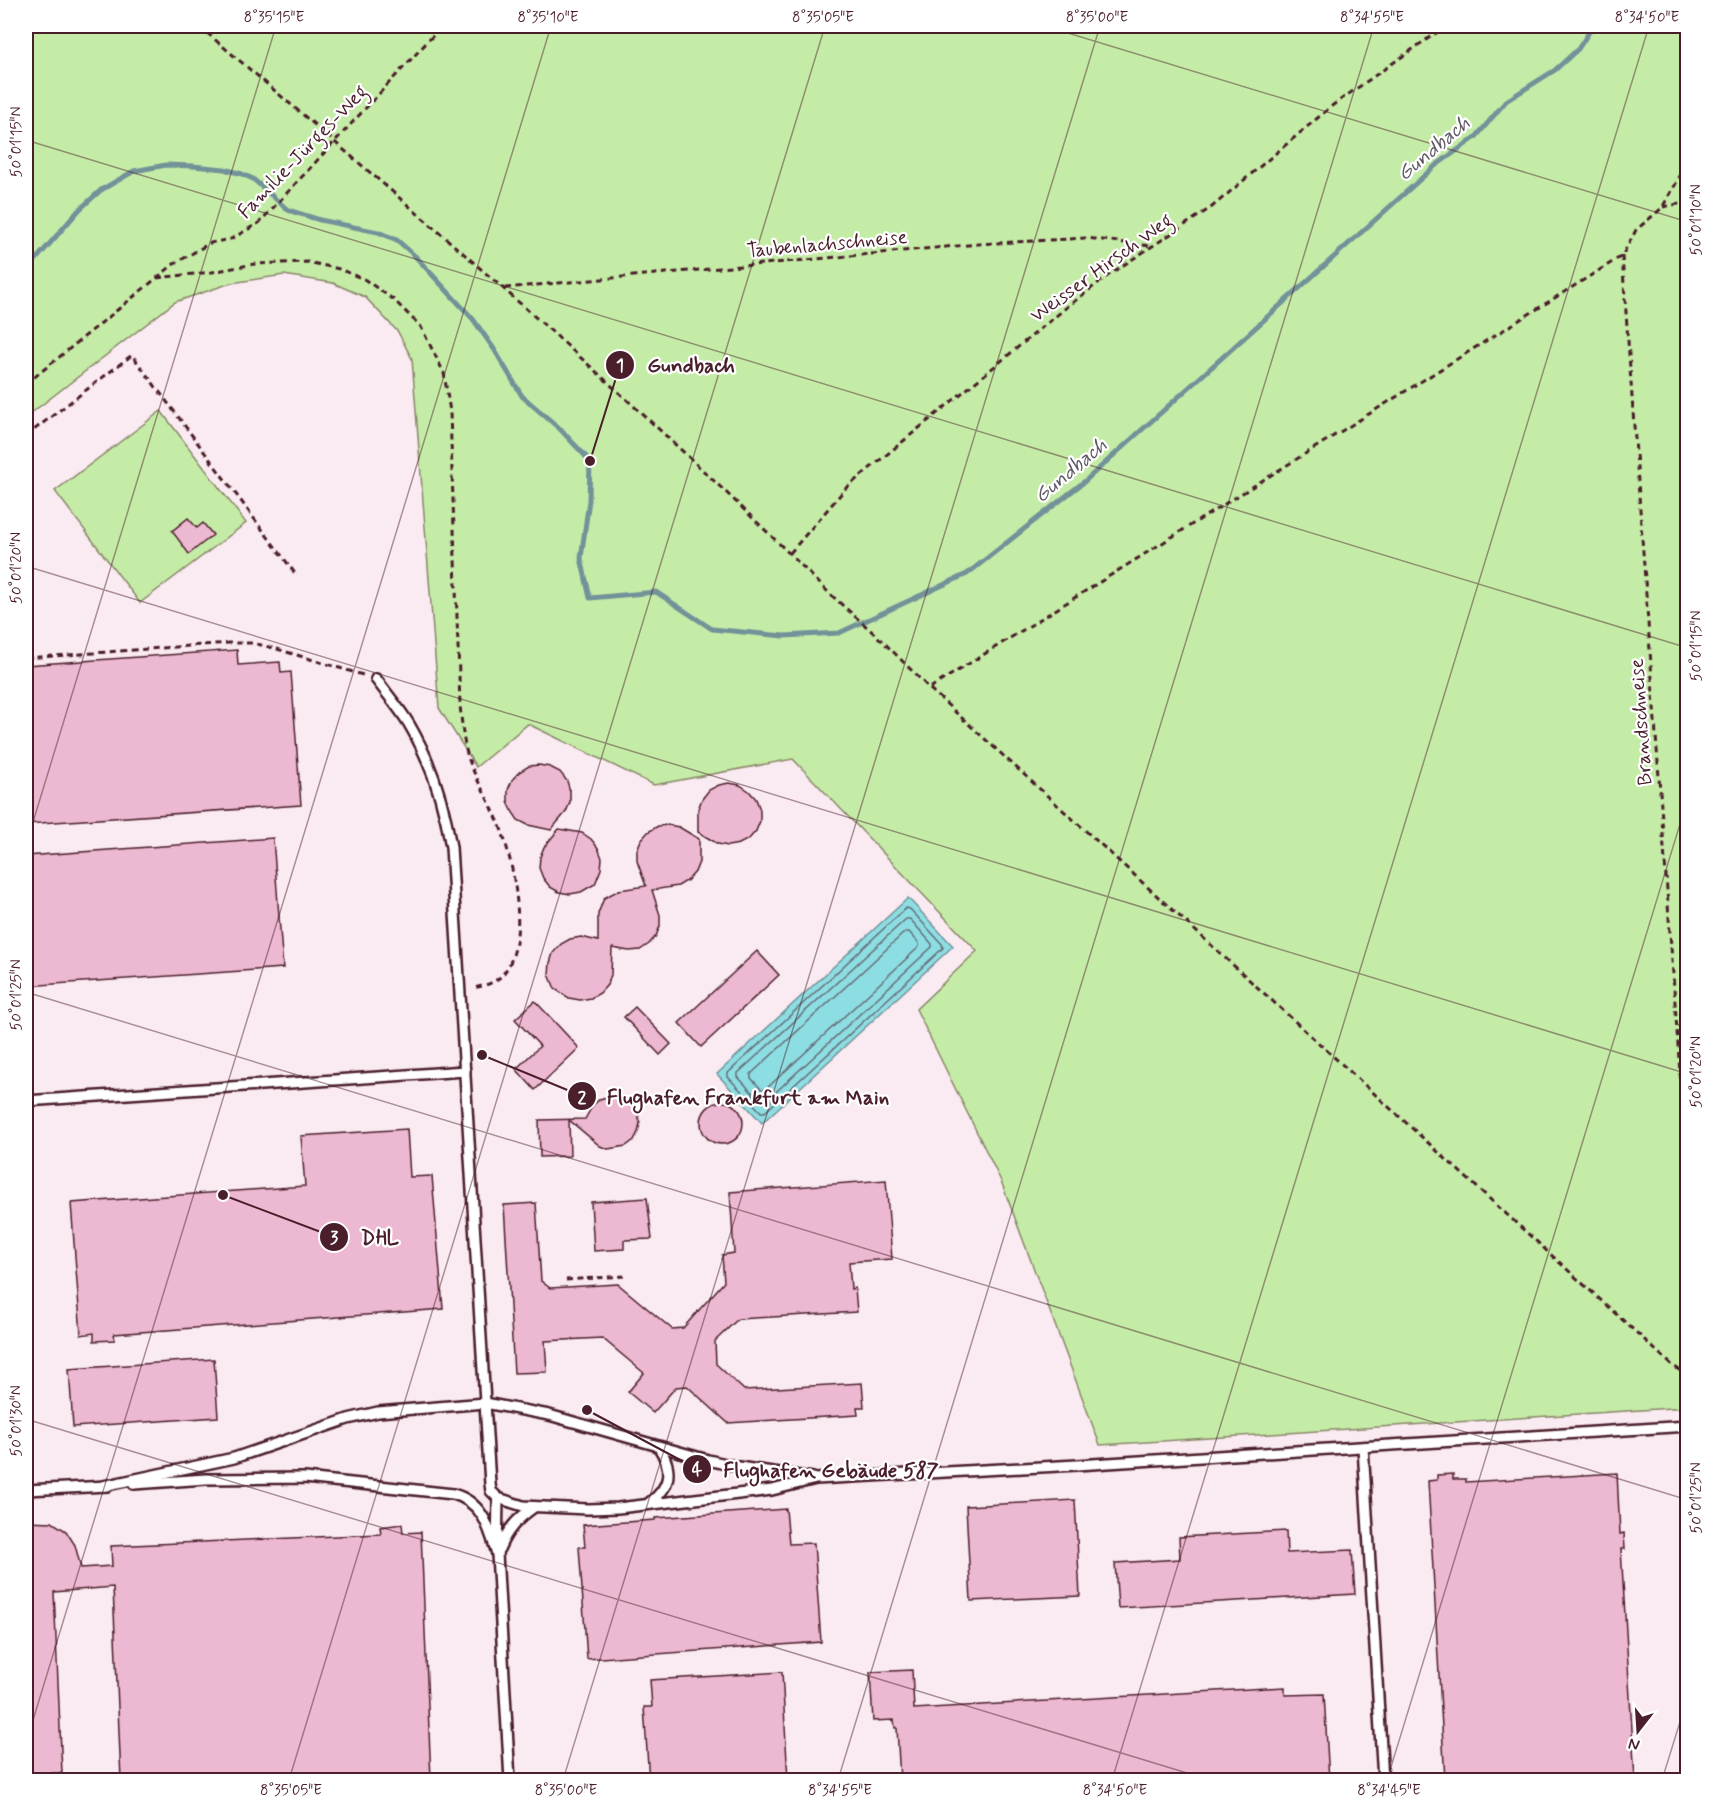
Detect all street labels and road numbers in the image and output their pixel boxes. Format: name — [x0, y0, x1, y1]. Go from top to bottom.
street label: Familie-Jürges-Weg — [232, 79, 376, 226]
street label: Weisser Hirsch Weg — [1025, 207, 1180, 331]
street label: Taubenlachschneise — [746, 224, 909, 265]
street label: Brandschneise — [1624, 657, 1659, 786]

